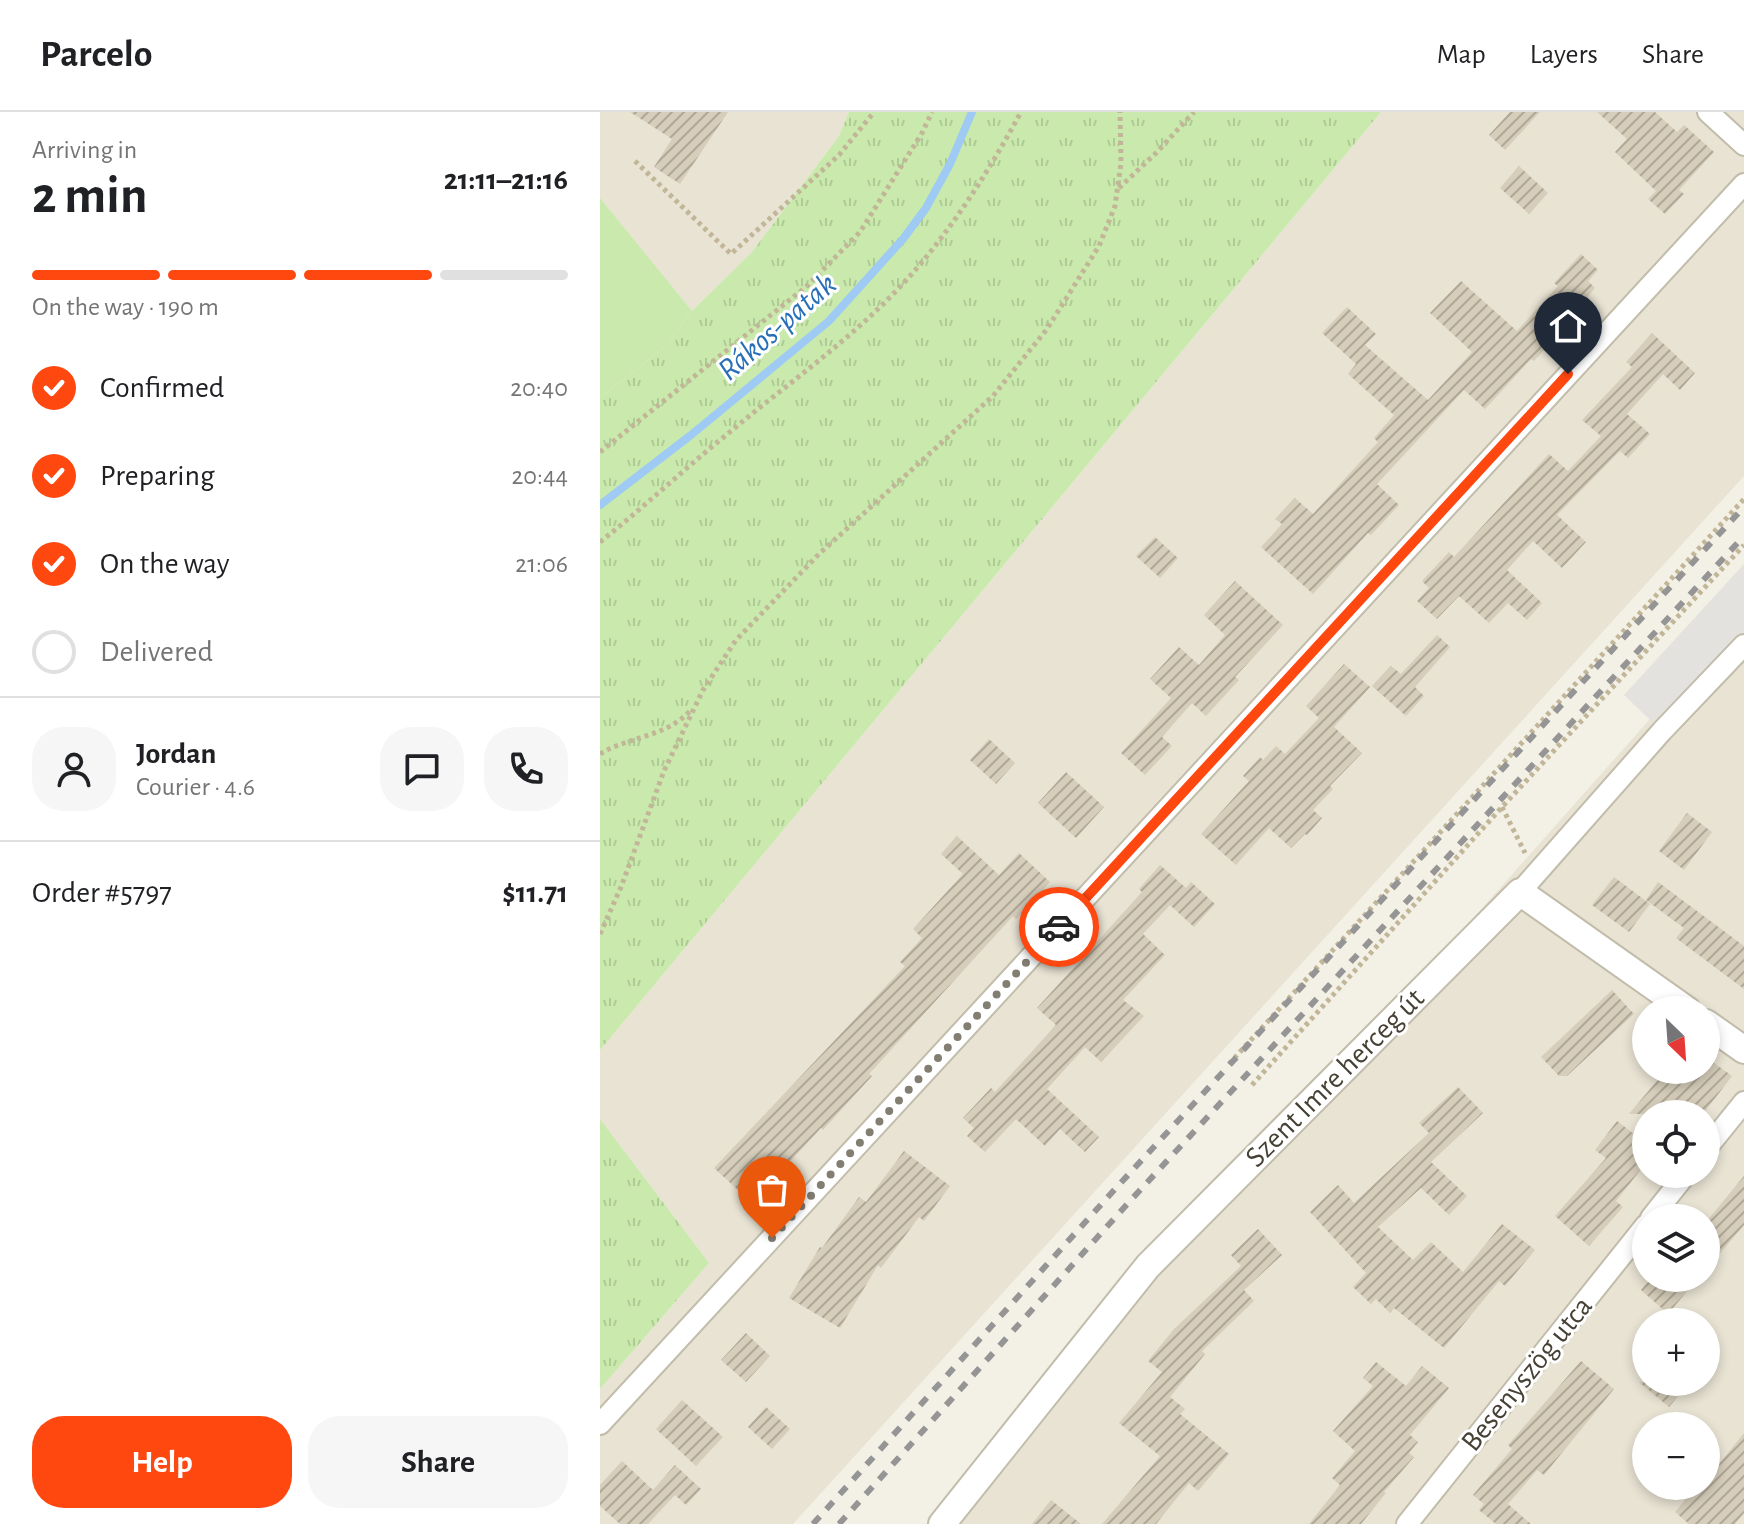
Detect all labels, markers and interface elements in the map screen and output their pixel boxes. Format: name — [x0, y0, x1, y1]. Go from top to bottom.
text: Parcelo — [40, 36, 153, 74]
text: Map — [1437, 41, 1486, 69]
text: Layers — [1530, 41, 1598, 69]
text: Share — [1642, 41, 1704, 69]
text: Arriving in — [32, 137, 137, 163]
text: 21:11–21:16 — [444, 165, 568, 195]
text: 2 min — [32, 170, 147, 222]
water label: Rákos-patak — [712, 267, 843, 387]
pin — [1534, 292, 1602, 374]
text: On the way · 190 m — [32, 294, 219, 320]
icon: home — [1546, 304, 1590, 348]
icon: check — [32, 366, 76, 410]
text: Confirmed — [100, 373, 224, 403]
text: 20:40 — [510, 375, 568, 401]
icon: check — [32, 454, 76, 498]
text: Preparing — [100, 461, 215, 491]
text: 20:44 — [511, 463, 568, 489]
icon: check — [32, 542, 76, 586]
text: On the way — [100, 549, 229, 579]
text: 21:06 — [515, 551, 568, 577]
text: Delivered — [100, 637, 213, 667]
button: person — [32, 727, 116, 811]
button: chat — [380, 727, 464, 811]
button: phone — [484, 727, 568, 811]
text: Jordan — [136, 739, 216, 769]
text: Courier · 4.6 — [136, 774, 255, 800]
text: Order #5797 — [32, 878, 172, 908]
text: $11.71 — [502, 878, 568, 908]
courier — [1019, 887, 1099, 967]
icon: car — [1037, 905, 1081, 949]
street label: Szent Imre herceg út — [1240, 983, 1430, 1173]
north arrow — [1632, 996, 1720, 1084]
map controls — [1632, 996, 1720, 1500]
button: locate — [1632, 1100, 1720, 1188]
pin — [738, 1156, 806, 1238]
icon: bag — [750, 1168, 794, 1212]
button: layers — [1632, 1204, 1720, 1292]
street label: Besenyszög utca — [1456, 1291, 1598, 1457]
button: + — [1632, 1308, 1720, 1396]
button: − — [1632, 1412, 1720, 1500]
button: Help — [32, 1416, 292, 1508]
button: Share — [308, 1416, 568, 1508]

